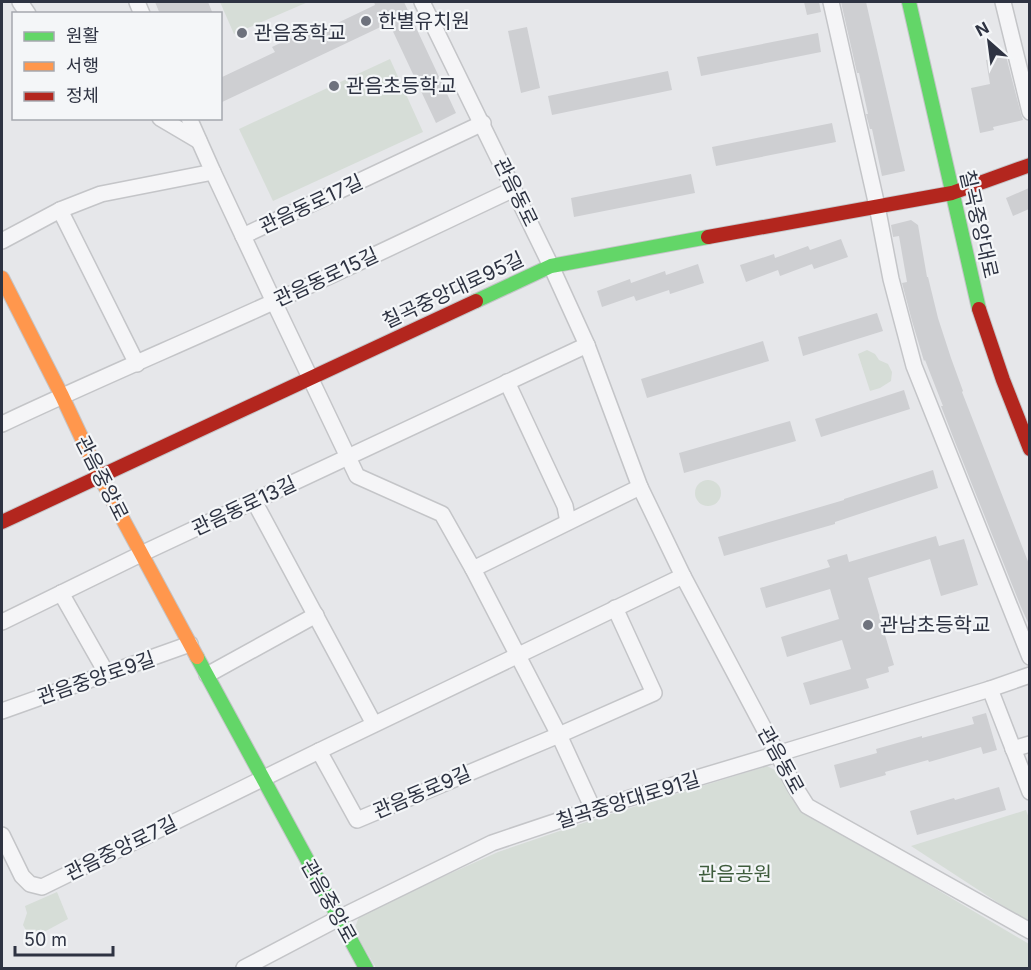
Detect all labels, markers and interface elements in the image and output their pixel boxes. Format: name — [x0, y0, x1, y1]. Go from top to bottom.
place label: 한별유치원 — [378, 9, 470, 33]
legend — [12, 12, 222, 120]
north arrow — [959, 12, 1019, 72]
marker: 한별유치원 — [359, 14, 373, 28]
text: N — [972, 17, 992, 40]
place label: 관음중학교 — [254, 21, 346, 45]
text: 원활 — [66, 25, 99, 46]
marker: 관음중학교 — [235, 26, 249, 40]
text: 서행 — [66, 55, 99, 76]
place label: 관음초등학교 — [346, 74, 456, 98]
marker: 관음초등학교 — [327, 79, 341, 93]
text: 정체 — [66, 85, 99, 106]
street label: 관음동로 — [489, 154, 543, 230]
street label: 칠곡중앙대로 — [955, 168, 1003, 280]
street label: 관음동로17길 — [255, 170, 367, 238]
street label: 관음동로15길 — [270, 242, 382, 312]
street label: 칠곡중앙대로95길 — [378, 247, 528, 333]
street label: 관음중앙로 — [70, 432, 134, 524]
street label: 관음동로13길 — [188, 471, 300, 541]
place label: 관남초등학교 — [880, 613, 990, 637]
marker: 관남초등학교 — [861, 618, 875, 632]
street label: 관음중앙로9길 — [34, 647, 158, 709]
street label: 관음동로 — [753, 722, 809, 798]
street label: 관음동로9길 — [369, 761, 475, 823]
street label: 칠곡중앙대로91길 — [553, 767, 703, 833]
street label: 관음중앙로7길 — [61, 811, 181, 885]
street label: 관음중앙로 — [296, 855, 362, 947]
park label: 관음공원 — [698, 862, 772, 886]
scale bar — [15, 919, 112, 957]
text: 50 m — [24, 929, 67, 950]

